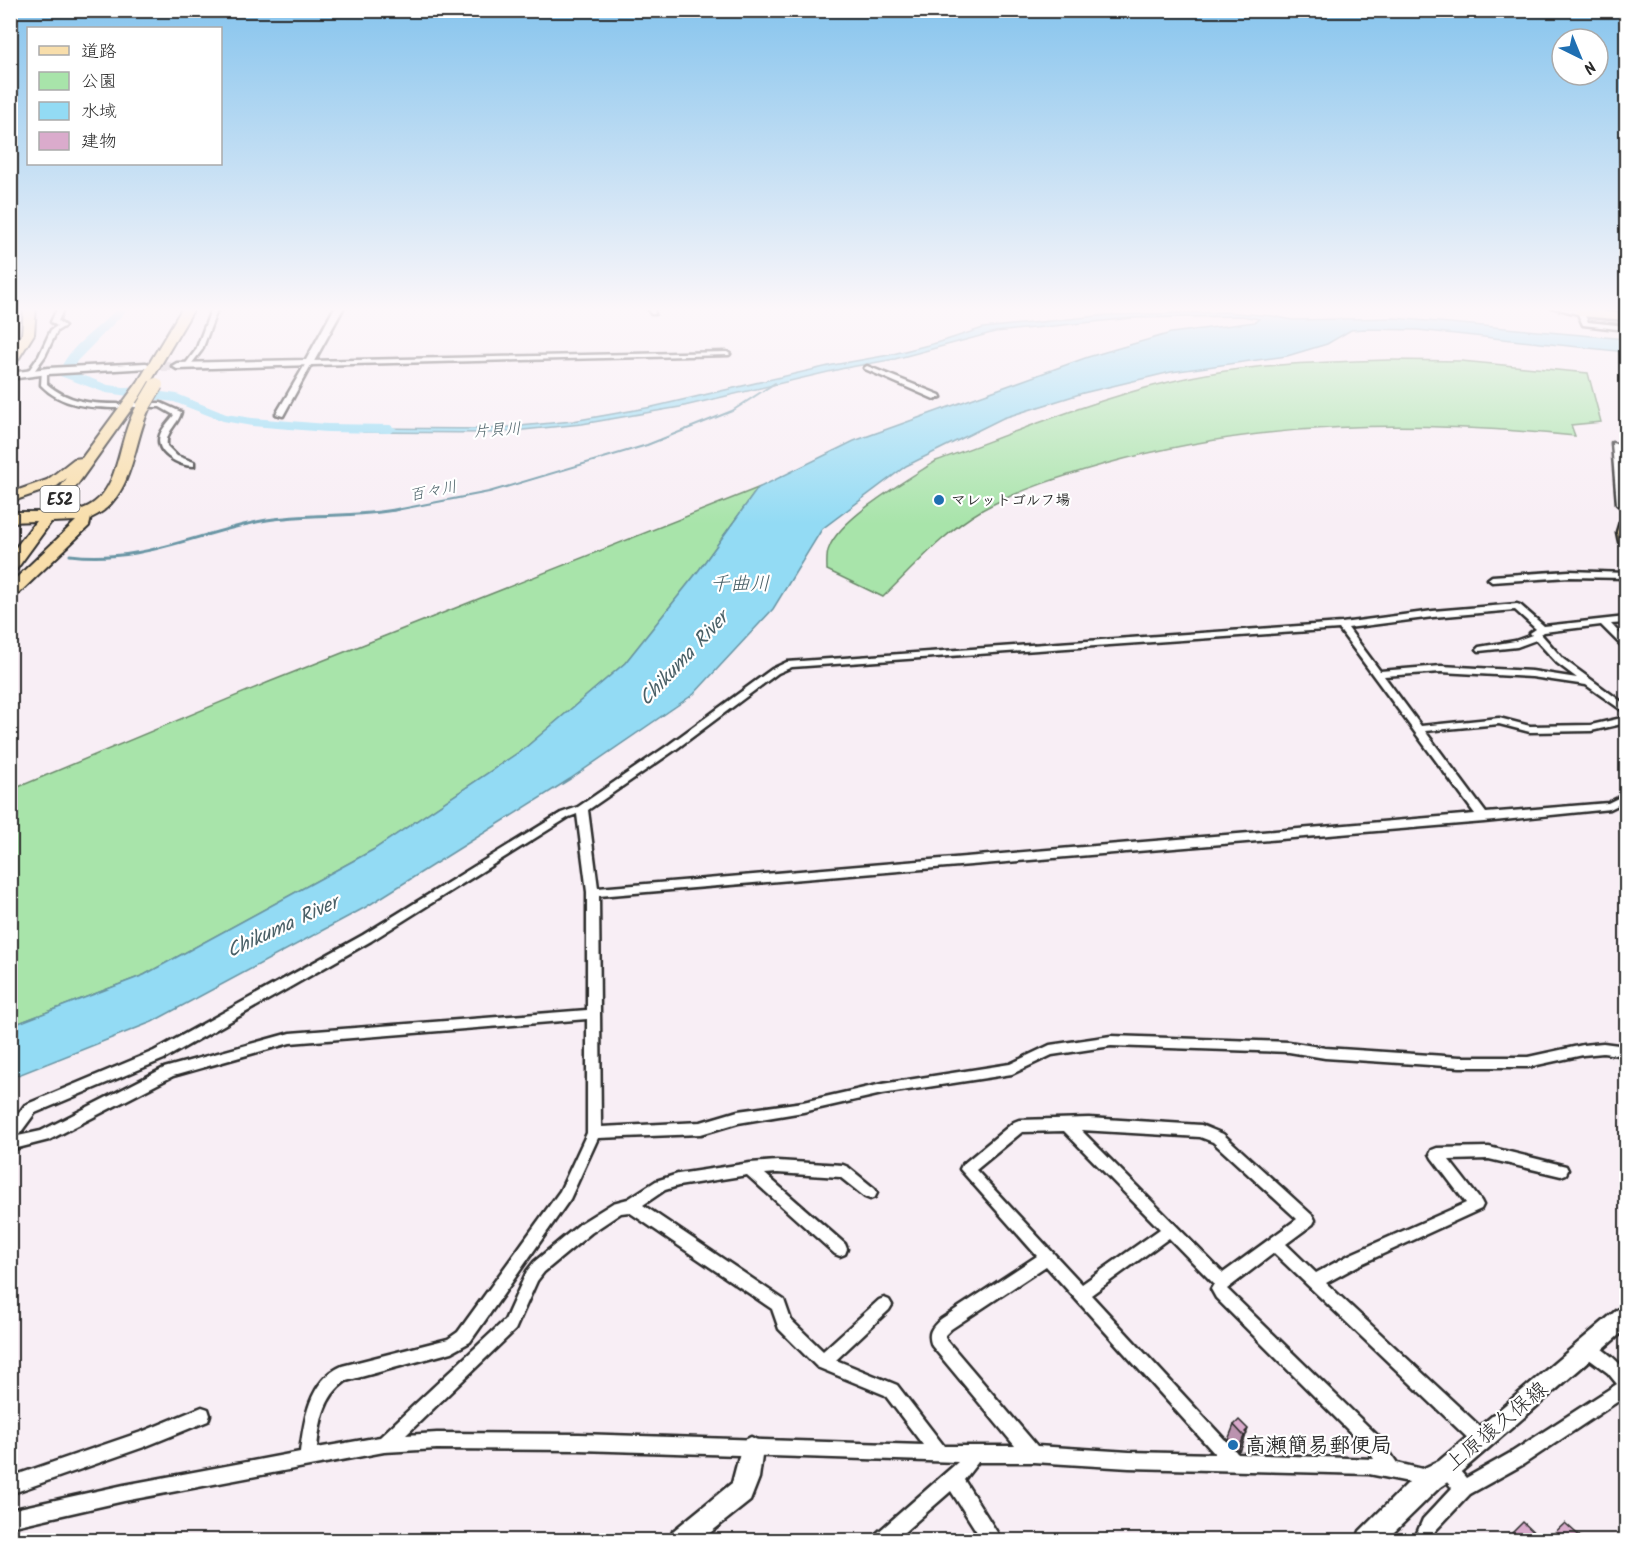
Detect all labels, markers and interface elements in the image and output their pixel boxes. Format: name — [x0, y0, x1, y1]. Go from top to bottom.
legend — [27, 27, 222, 165]
north arrow — [1550, 27, 1610, 87]
text: 道路 — [81, 38, 117, 67]
text: N — [1577, 54, 1601, 79]
text: 公園 — [81, 68, 117, 97]
text: 水域 — [81, 98, 117, 127]
text: 建物 — [81, 128, 117, 157]
water label: 片貝川 — [472, 416, 522, 445]
water label: 百々川 — [407, 475, 459, 508]
road number: E52 — [40, 486, 80, 512]
place label: マレットゴルフ場 — [951, 489, 1070, 513]
marker: マレットゴルフ場 — [932, 493, 946, 507]
water label: 千曲川 — [710, 569, 770, 601]
water label: Chikuma River — [632, 601, 740, 714]
water label: Chikuma River — [222, 886, 348, 968]
street label: 上原猿久保線 — [1438, 1374, 1556, 1480]
place label: 高瀬簡易郵便局 — [1245, 1430, 1392, 1463]
marker: 高瀬簡易郵便局 — [1226, 1438, 1240, 1452]

